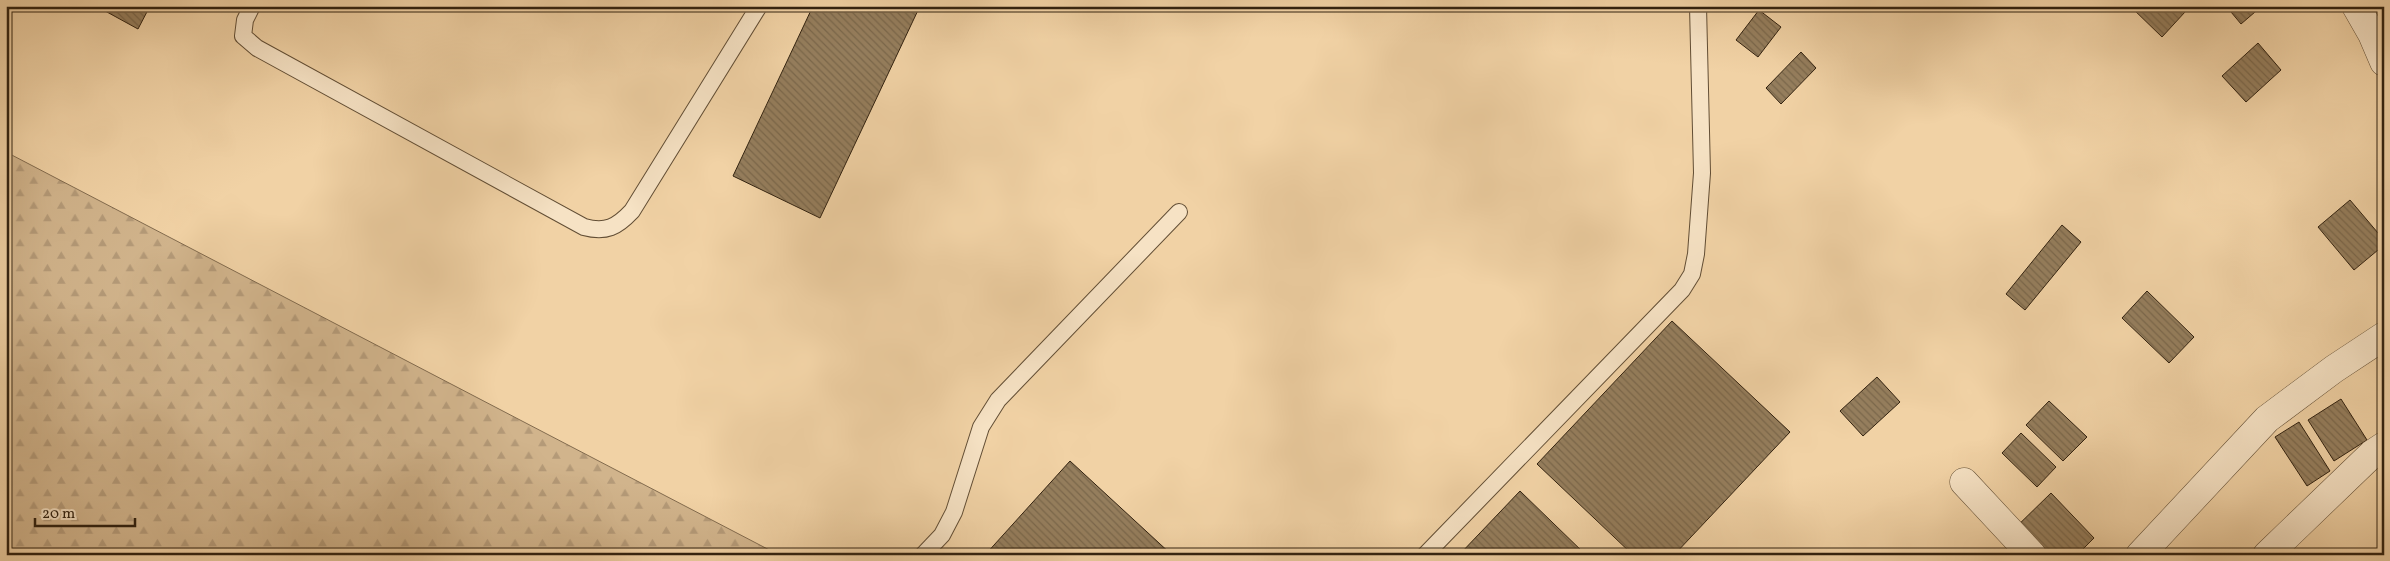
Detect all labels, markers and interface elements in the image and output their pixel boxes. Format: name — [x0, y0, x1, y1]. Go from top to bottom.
scale bar — [35, 496, 135, 528]
text: 20 m — [42, 504, 75, 525]

